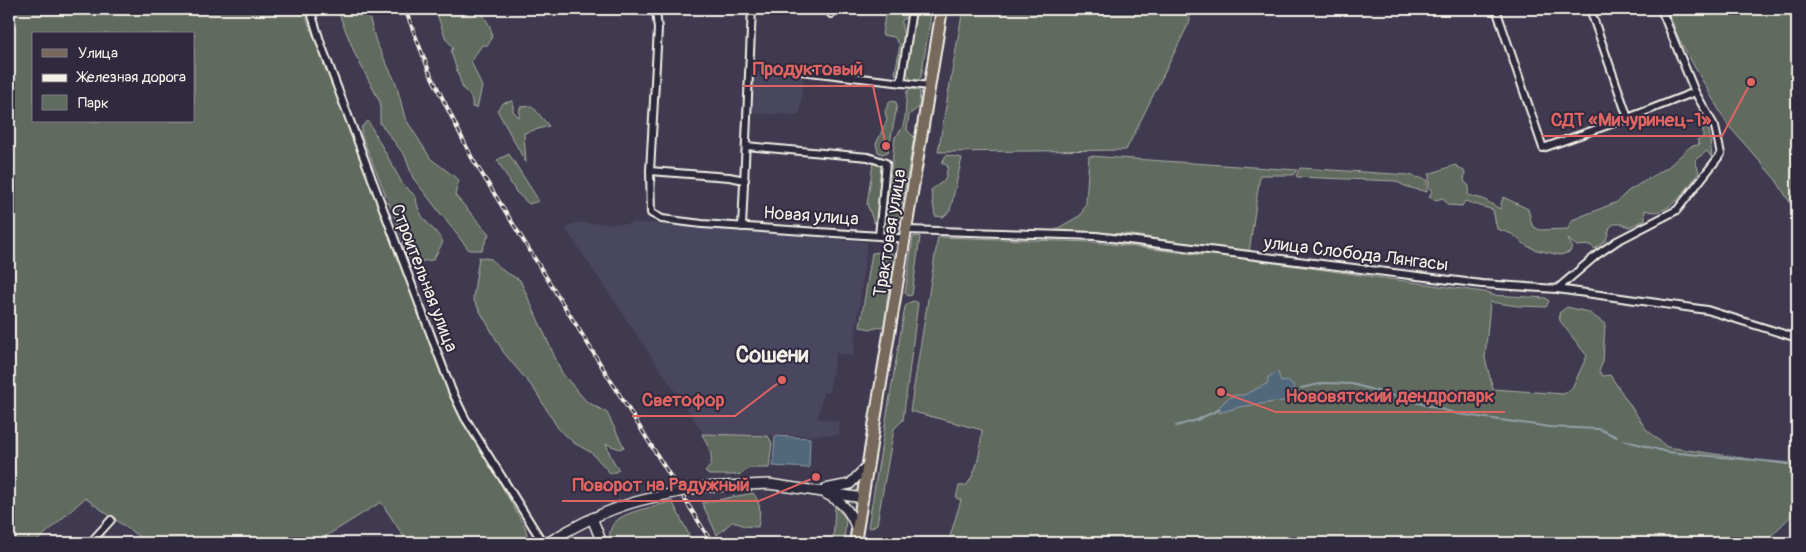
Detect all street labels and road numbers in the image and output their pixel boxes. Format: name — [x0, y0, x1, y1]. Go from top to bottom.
street label: Трактовая улица — [869, 167, 911, 299]
street label: Строительная улица — [385, 201, 463, 355]
street label: Новая улица — [763, 201, 859, 231]
street label: улица Слобода Лянгасы — [1262, 231, 1449, 277]

